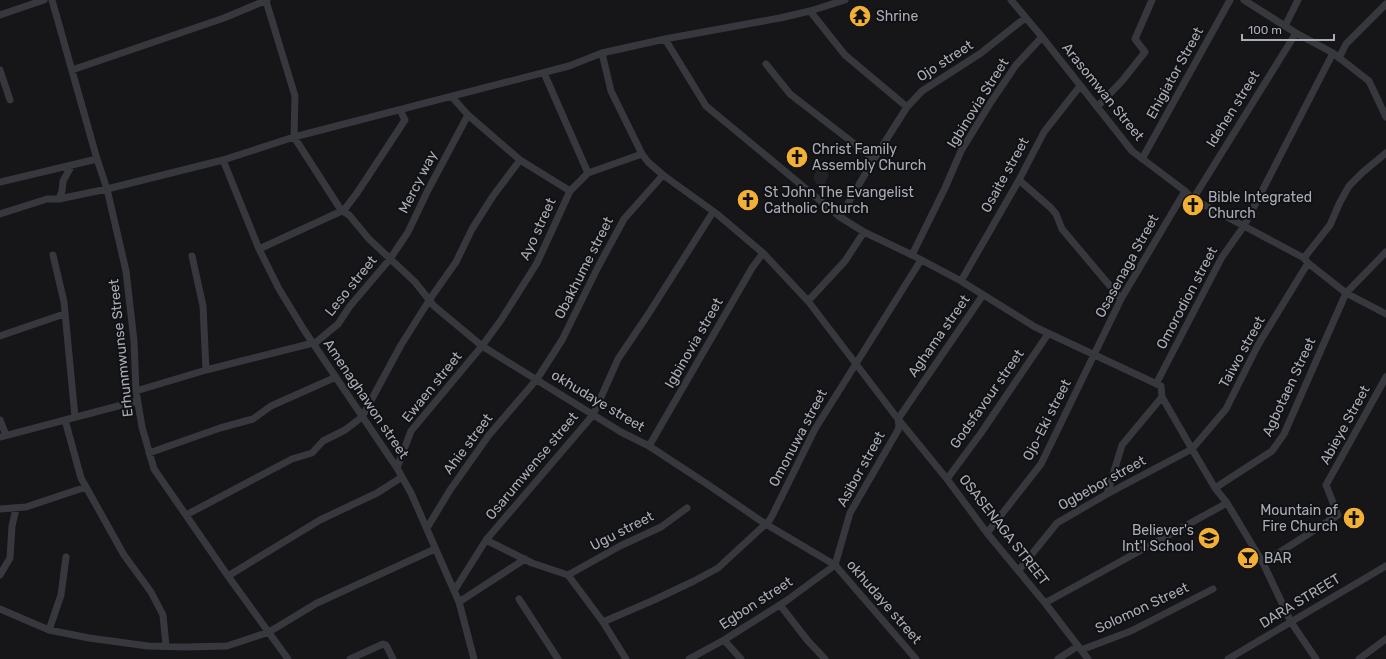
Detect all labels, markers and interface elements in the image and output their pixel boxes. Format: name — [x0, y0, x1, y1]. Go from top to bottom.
temple icon: Shrine — [847, 3, 873, 29]
place label: Shrine — [876, 8, 918, 25]
scale bar — [1242, 16, 1334, 42]
text: 100 m — [1248, 23, 1282, 37]
street label: Ehigiator Street — [1143, 24, 1207, 122]
street label: Ojo street — [914, 36, 977, 85]
street label: Arasomwan Street — [1058, 40, 1148, 145]
street label: Igbinovia Street — [944, 54, 1013, 151]
street label: Idehen street — [1203, 67, 1264, 150]
street label: Osaite street — [977, 134, 1033, 216]
place label: Christ Family Assembly Church — [812, 141, 926, 174]
church icon: Christ Family Assembly Church — [784, 144, 810, 170]
street label: Mercy way — [395, 147, 441, 216]
place label: St John The Evangelist Catholic Church — [764, 184, 914, 217]
church icon: St John The Evangelist Catholic Church — [735, 187, 761, 213]
place label: Bible Integrated Church — [1208, 189, 1312, 222]
church icon: Bible Integrated Church — [1180, 192, 1206, 218]
street label: Ayo street — [516, 195, 560, 263]
street label: Osasenaga Street — [1092, 211, 1163, 321]
street label: Obakhume street — [551, 214, 617, 322]
street label: Omorodion street — [1153, 243, 1221, 352]
street label: Leso street — [321, 252, 381, 320]
street label: Erhunmwunse Street — [105, 278, 137, 418]
street label: Aghama street — [904, 291, 974, 380]
street label: Igbinovia street — [661, 294, 727, 391]
street label: Taiwo street — [1215, 313, 1269, 391]
street label: Agbotaen Street — [1259, 334, 1320, 439]
street label: Amenaghawon street — [320, 336, 413, 462]
street label: Godsfavour street — [946, 346, 1028, 452]
street label: Ewaen street — [398, 348, 466, 426]
street label: okhudaye street — [548, 366, 648, 436]
street label: Ojo-Eki street — [1019, 376, 1075, 464]
street label: Abieye Street — [1316, 382, 1374, 468]
street label: Omonuwa street — [765, 386, 831, 490]
street label: Osarumwense street — [482, 408, 582, 523]
street label: Ahie street — [440, 410, 497, 478]
street label: Asibor street — [833, 428, 889, 510]
street label: Ogbebor street — [1055, 452, 1149, 514]
street label: OSASENAGA STREET — [955, 471, 1053, 589]
place label: Mountain of Fire Church — [1260, 502, 1339, 535]
church icon: Mountain of Fire Church — [1341, 505, 1367, 531]
street label: Ugu street — [587, 508, 657, 554]
place label: Believer's Int'l School — [1122, 522, 1194, 555]
school or university icon: Believer's Int'l School — [1196, 525, 1222, 551]
bar icon: BAR — [1235, 545, 1261, 571]
place label: BAR — [1264, 550, 1292, 567]
street label: okhudaye street — [843, 557, 925, 648]
street label: DARA STREET — [1256, 570, 1344, 632]
street label: Egbon street — [716, 573, 796, 633]
street label: Solomon Street — [1093, 579, 1192, 637]

